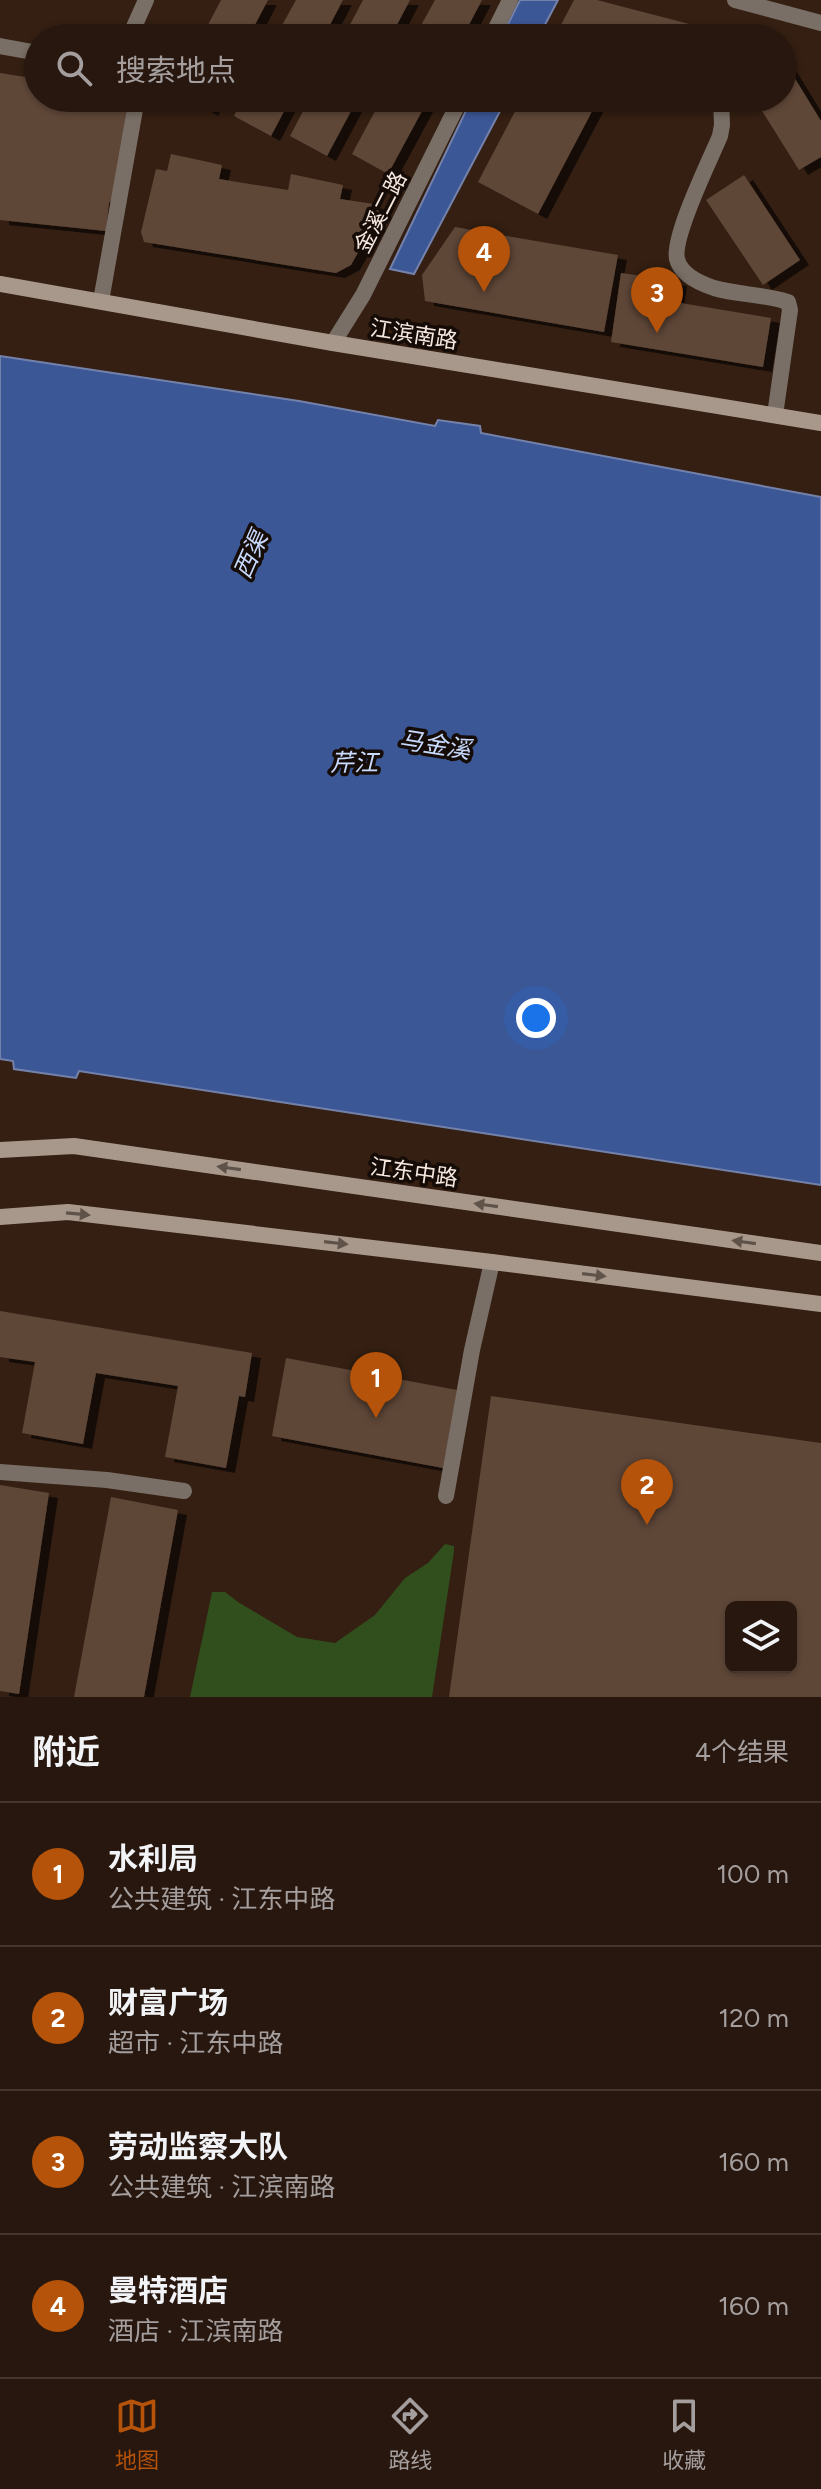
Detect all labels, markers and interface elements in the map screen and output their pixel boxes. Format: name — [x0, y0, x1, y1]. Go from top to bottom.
search box — [24, 24, 797, 112]
icon: search — [52, 46, 96, 90]
text: 搜索地点 — [116, 52, 236, 89]
street label: 金溪二路 — [348, 167, 412, 258]
pin: 4 — [458, 226, 510, 292]
pin: 3 — [631, 267, 683, 333]
street label: 江滨南路 — [368, 314, 459, 355]
water label: 西渠 — [228, 524, 275, 583]
water label: 马金溪 — [397, 725, 476, 765]
water label: 芹江 — [330, 748, 381, 777]
your location — [516, 998, 556, 1038]
street label: 江东中路 — [368, 1153, 459, 1192]
one-way arrow — [216, 1161, 241, 1174]
one-way arrow — [474, 1198, 499, 1211]
one-way arrow — [66, 1208, 91, 1221]
one-way arrow — [731, 1235, 756, 1248]
one-way arrow — [324, 1237, 349, 1250]
one-way arrow — [582, 1269, 607, 1282]
pin: 1 — [350, 1352, 402, 1418]
pin: 2 — [621, 1459, 673, 1525]
map controls — [725, 1601, 797, 1673]
button: layers — [725, 1601, 797, 1673]
text: 附近 — [32, 1732, 100, 1773]
text: 4个结果 — [695, 1736, 789, 1768]
text: 水利局 — [108, 1840, 198, 1877]
text: 1 — [53, 1858, 63, 1890]
text: 100 m — [716, 1858, 789, 1890]
text: 公共建筑 · 江东中路 — [108, 1883, 335, 1915]
text: 财富广场 — [108, 1984, 228, 2021]
text: 2 — [50, 2002, 66, 2034]
text: 120 m — [719, 2002, 789, 2034]
text: 超市 · 江东中路 — [108, 2027, 283, 2059]
text: 劳动监察大队 — [108, 2128, 288, 2165]
text: 3 — [51, 2146, 65, 2178]
text: 160 m — [718, 2146, 789, 2178]
text: 公共建筑 · 江滨南路 — [108, 2171, 335, 2203]
text: 曼特酒店 — [108, 2272, 228, 2309]
text: 4 — [50, 2290, 66, 2322]
text: 160 m — [718, 2290, 789, 2322]
text: 酒店 · 江滨南路 — [108, 2315, 283, 2347]
tab: 地图 — [115, 2394, 159, 2474]
tab: 路线 — [388, 2394, 432, 2474]
tab: 收藏 — [662, 2394, 706, 2474]

